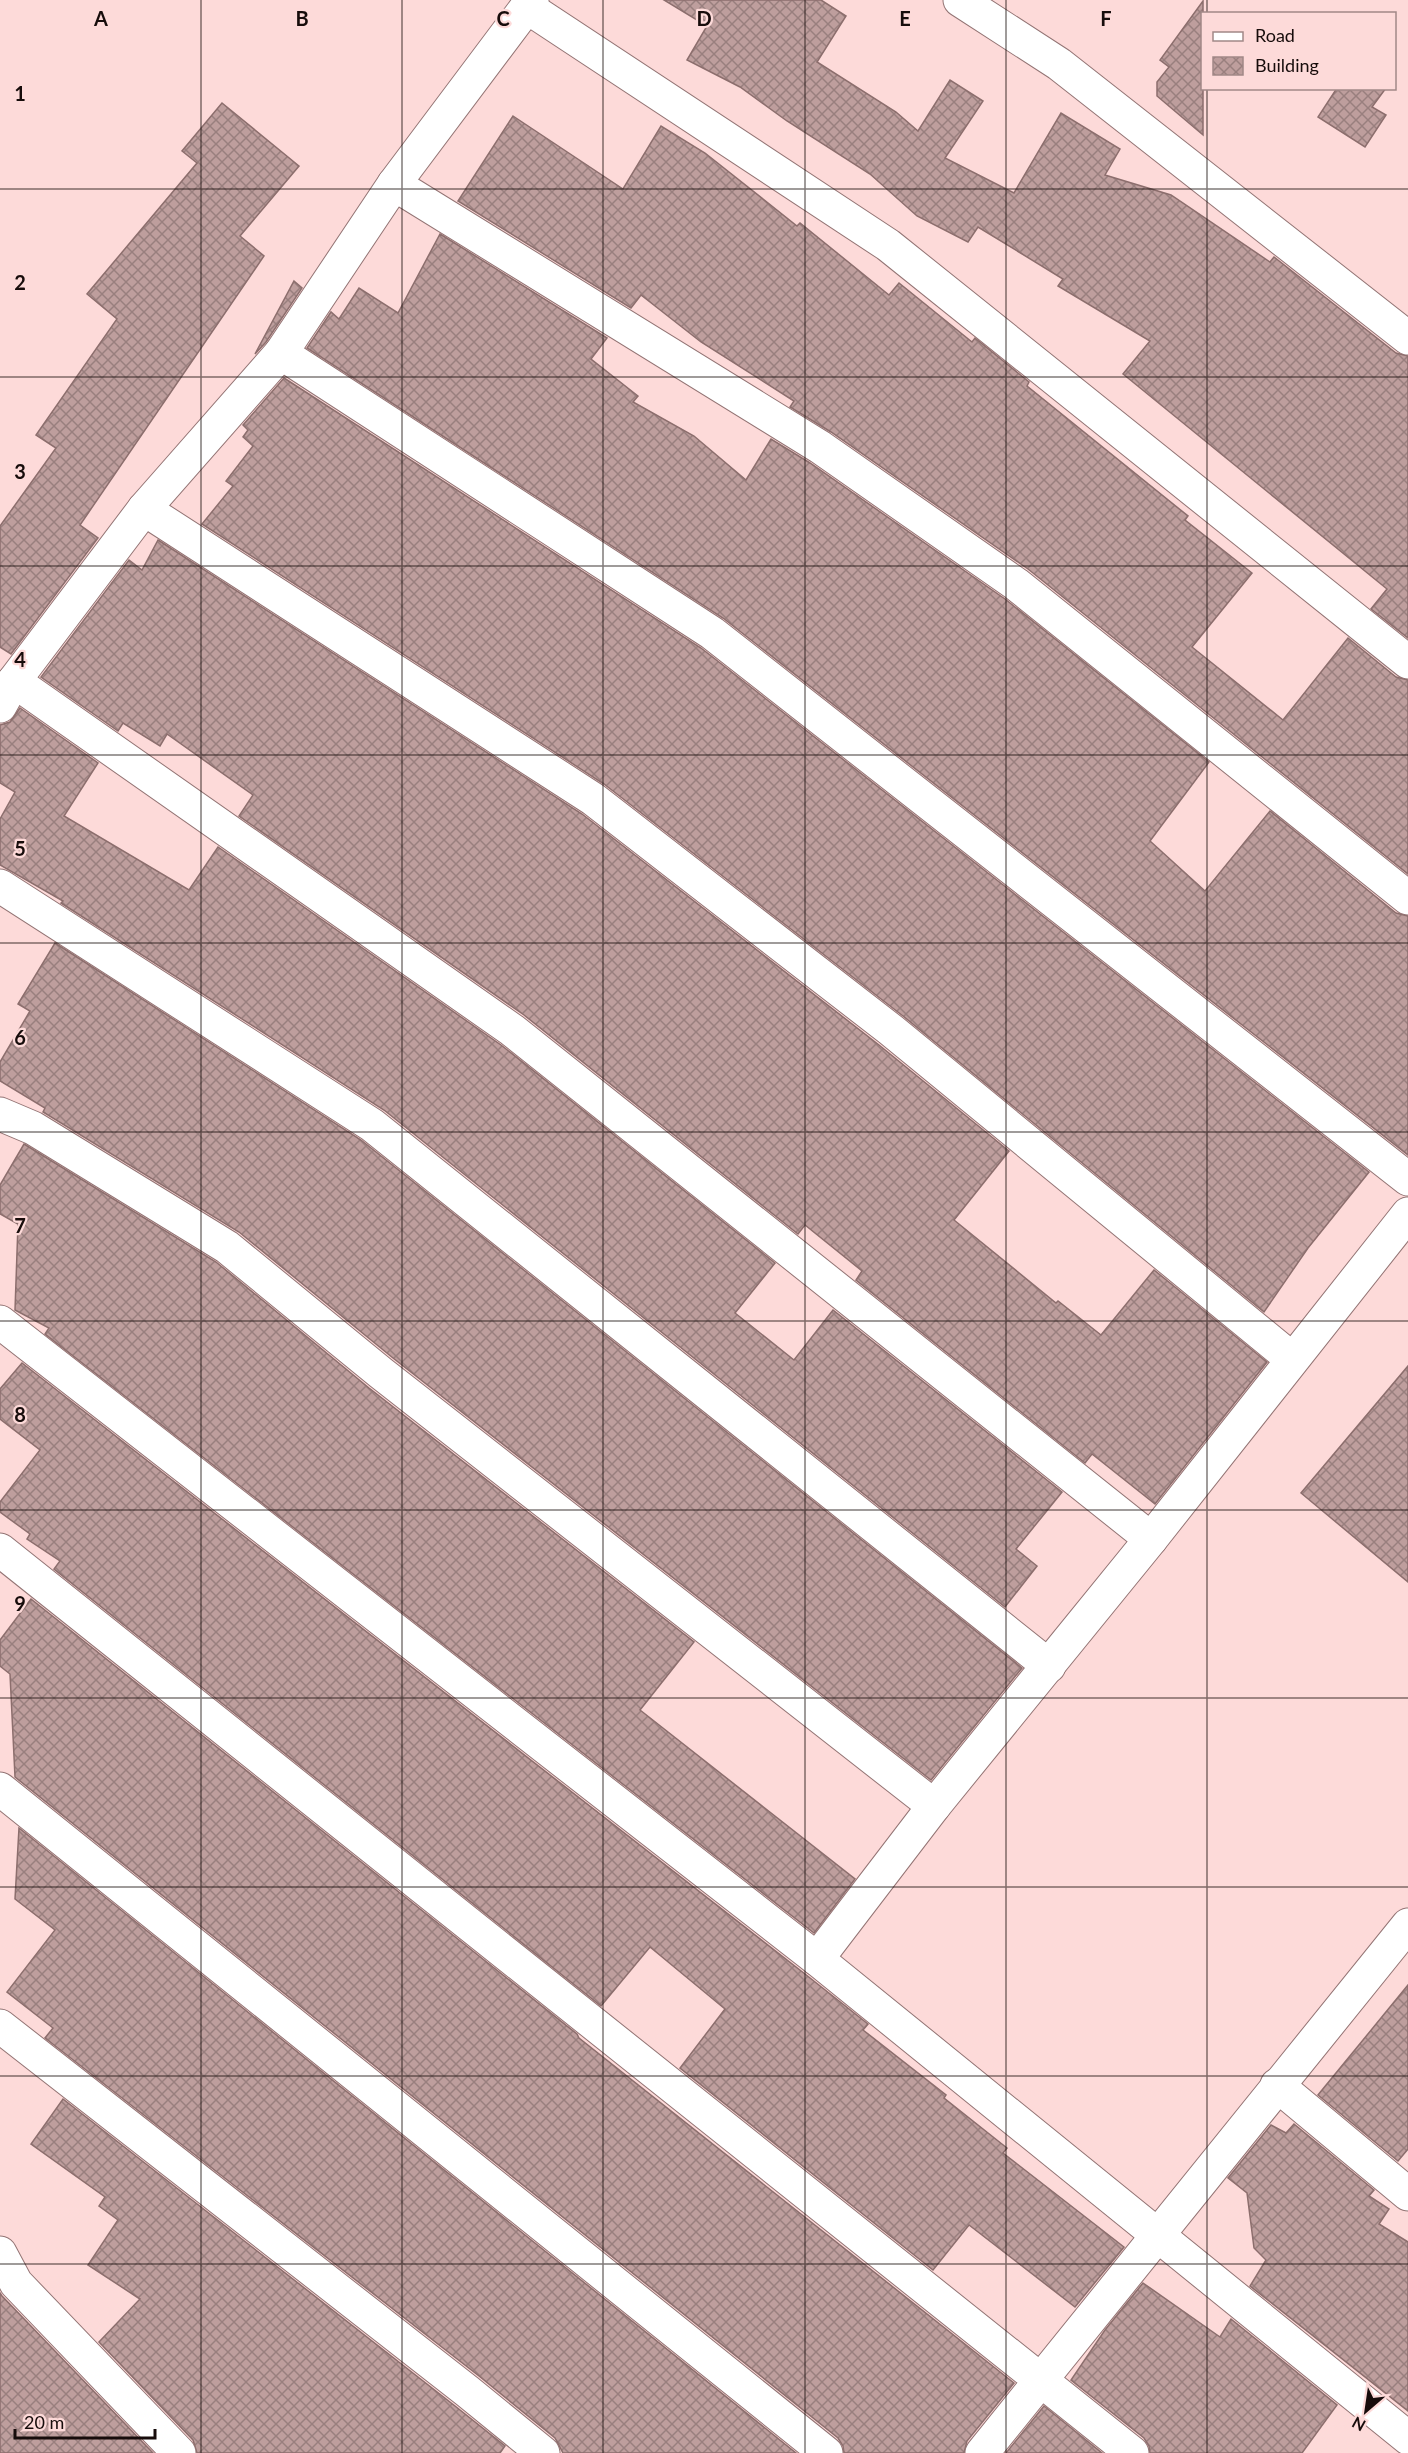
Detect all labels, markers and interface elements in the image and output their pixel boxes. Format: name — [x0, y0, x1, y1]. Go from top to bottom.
text: A — [93, 6, 108, 30]
text: B — [295, 6, 309, 30]
text: C — [496, 6, 510, 30]
text: D — [696, 6, 712, 30]
text: E — [899, 6, 911, 30]
text: F — [1100, 6, 1112, 30]
legend — [1201, 12, 1396, 90]
text: Road — [1255, 24, 1295, 46]
text: Building — [1255, 54, 1319, 76]
text: 1 — [14, 81, 26, 105]
text: 2 — [14, 270, 26, 294]
text: 3 — [14, 459, 26, 483]
text: 4 — [14, 647, 26, 671]
text: 5 — [14, 836, 26, 860]
text: 6 — [14, 1025, 26, 1049]
text: 7 — [14, 1213, 26, 1237]
text: 8 — [14, 1402, 26, 1426]
text: 9 — [14, 1591, 26, 1615]
north arrow — [1336, 2381, 1396, 2441]
scale bar — [15, 2402, 154, 2440]
text: 20 m — [24, 2411, 64, 2433]
text: N — [1348, 2413, 1368, 2436]

